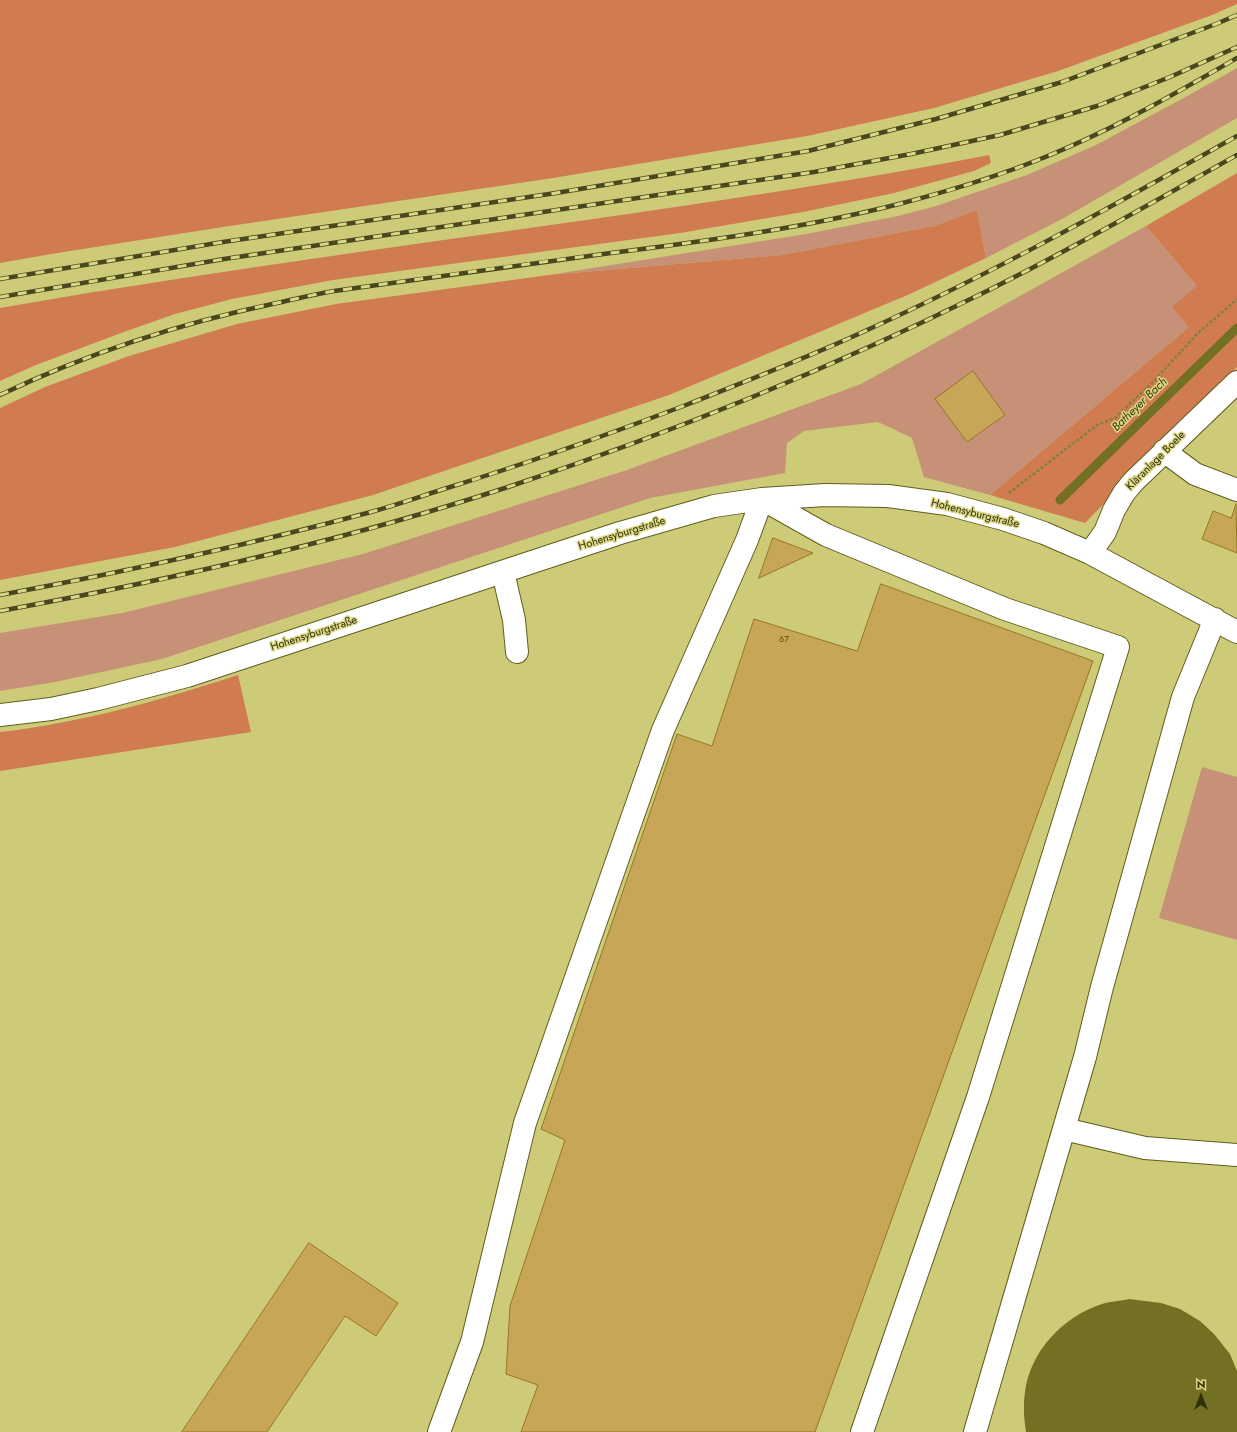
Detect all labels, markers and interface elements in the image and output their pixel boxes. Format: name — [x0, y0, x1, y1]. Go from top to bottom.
water label: Batheyer Bach — [1109, 375, 1171, 435]
street label: Kläranlage Boele — [1124, 429, 1188, 493]
street label: Hohensyburgstraße — [930, 497, 1020, 531]
street label: Hohensyburgstraße — [577, 514, 667, 554]
street label: Hohensyburgstraße — [269, 614, 359, 654]
house number: 67 — [779, 635, 789, 645]
north arrow — [1181, 1376, 1221, 1416]
text: N — [1197, 1376, 1205, 1392]

